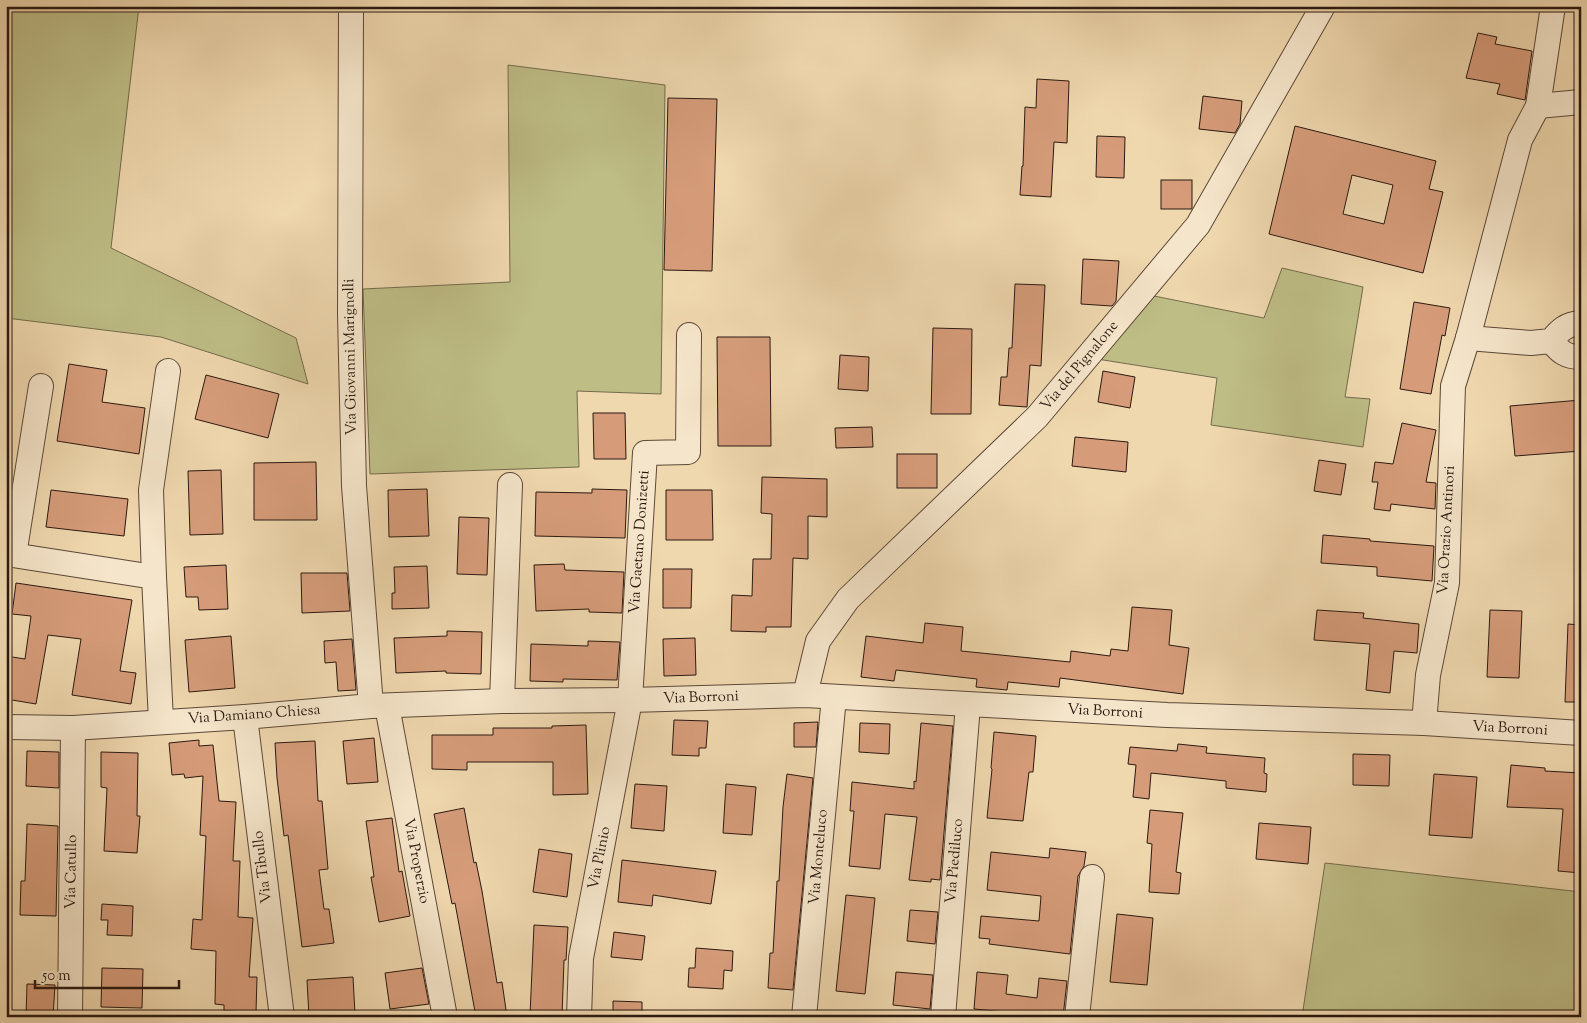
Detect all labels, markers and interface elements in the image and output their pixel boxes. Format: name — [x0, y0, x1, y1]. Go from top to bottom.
street label: Via Giovanni Marignolli — [339, 278, 363, 436]
street label: Via del Pignalone — [1036, 316, 1124, 416]
street label: Via Orazio Antinori — [1433, 465, 1461, 595]
street label: Via Gaetano Donizetti — [625, 469, 655, 615]
street label: Via Borroni — [663, 686, 739, 710]
street label: Via Damiano Chiesa — [187, 700, 321, 730]
street label: Via Borroni — [1067, 700, 1143, 724]
street label: Via Borroni — [1472, 717, 1548, 741]
street label: Via Monteluco — [804, 808, 834, 906]
street label: Via Properzio — [397, 817, 435, 905]
street label: Via Piediluco — [941, 818, 969, 904]
street label: Via Plinio — [584, 825, 616, 891]
street label: Via Tibullo — [248, 830, 278, 904]
street label: Via Catullo — [61, 835, 83, 909]
scale bar — [35, 958, 179, 990]
text: 50 m — [41, 966, 71, 987]

